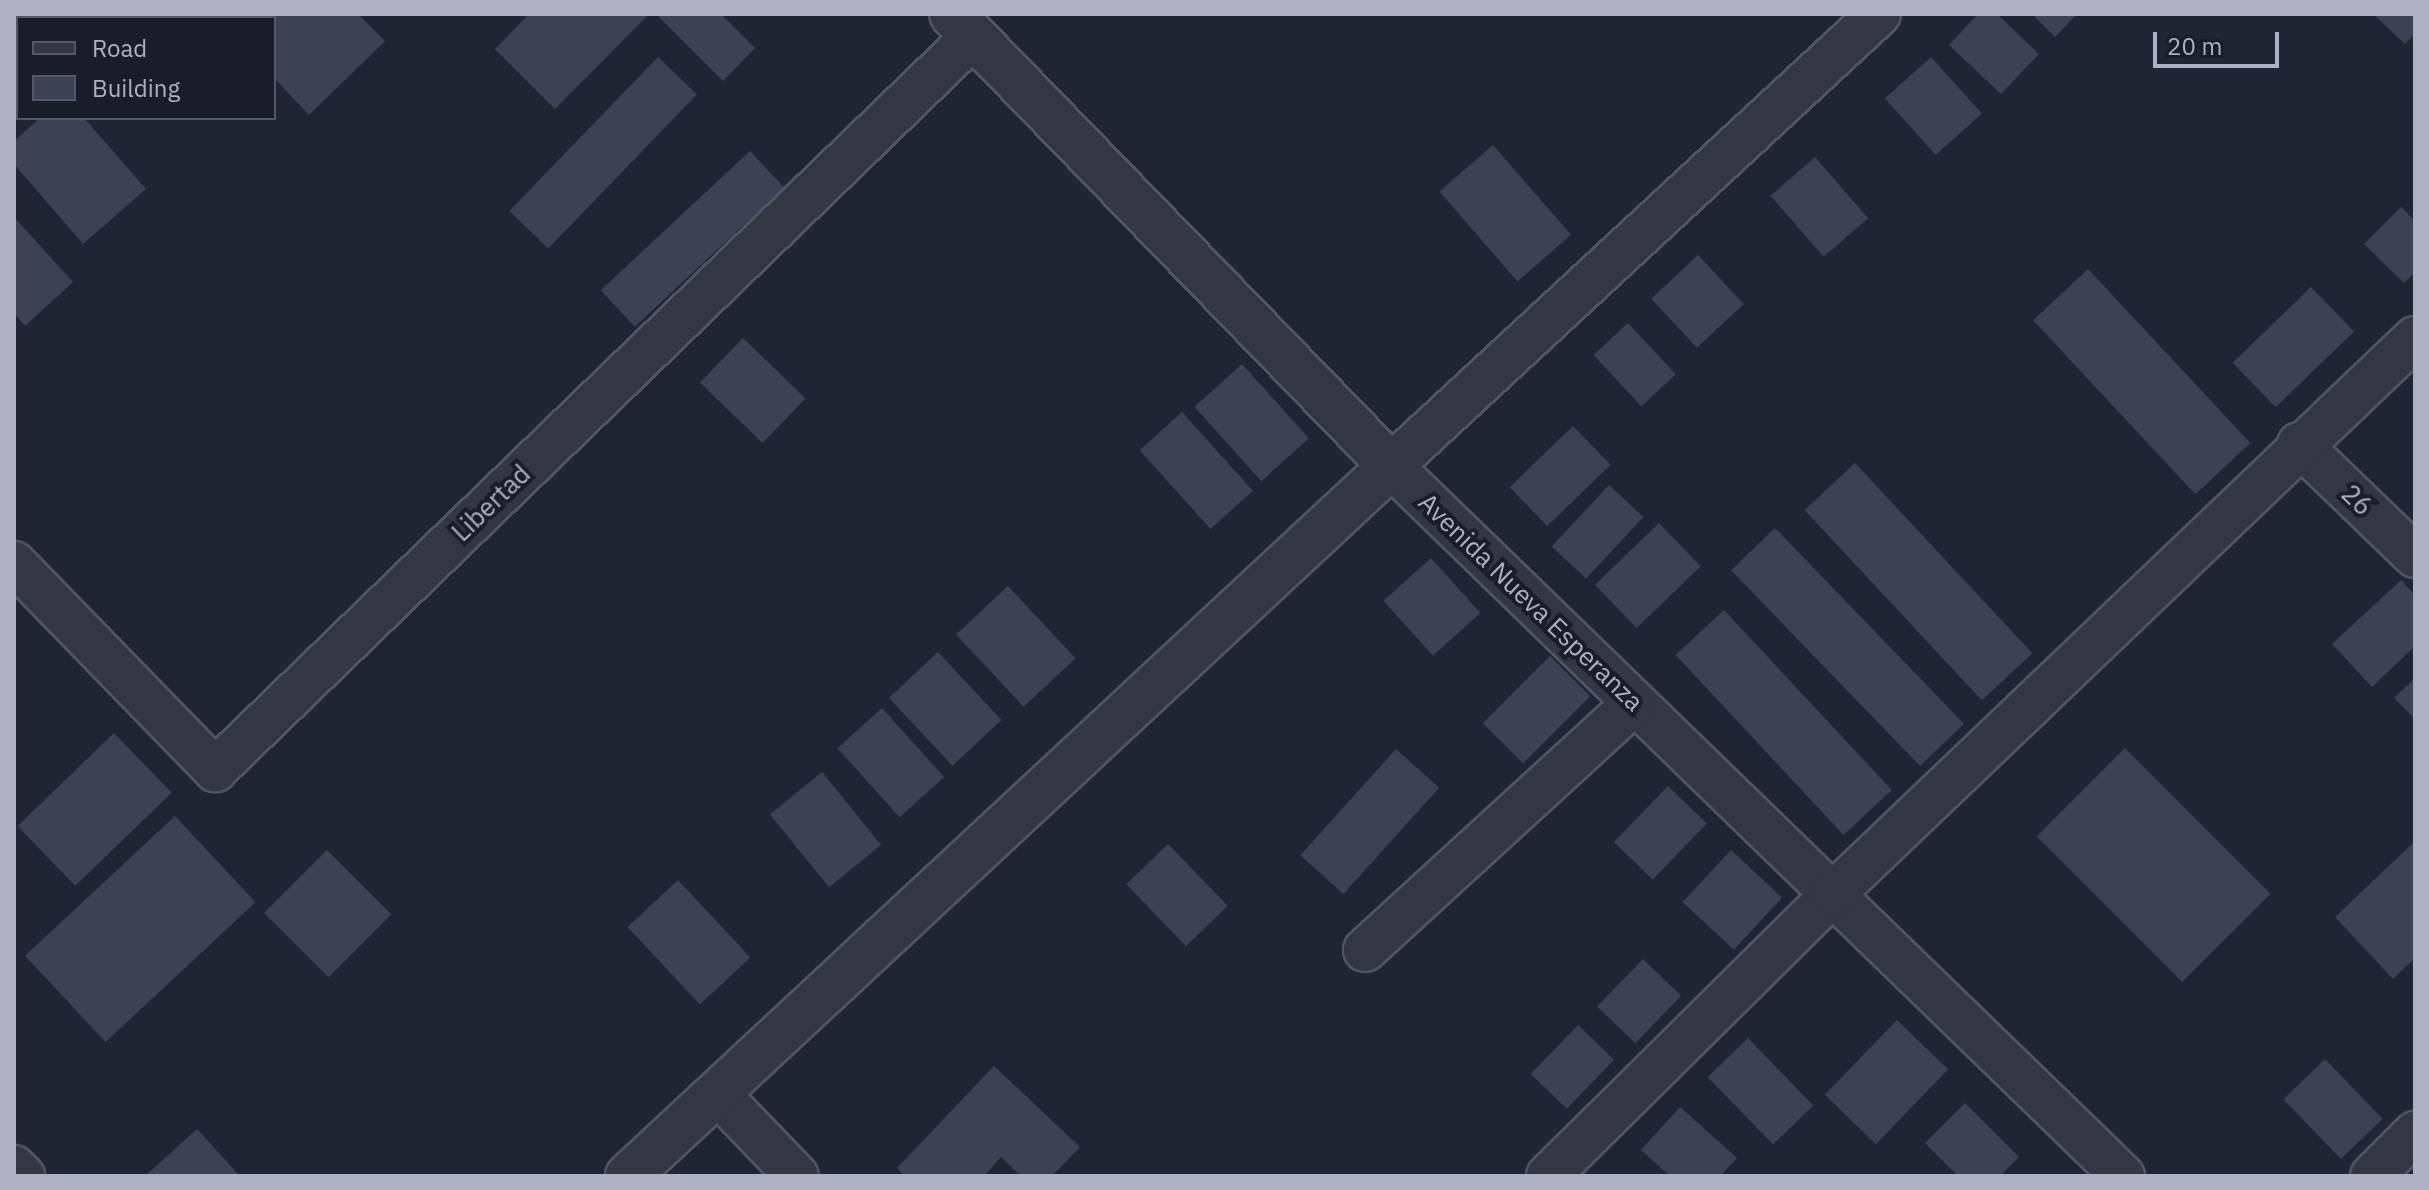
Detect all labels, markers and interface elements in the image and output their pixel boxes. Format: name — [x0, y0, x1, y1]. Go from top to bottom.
legend — [16, 16, 276, 120]
scale bar — [2157, 16, 2283, 66]
text: 20 m — [2167, 30, 2222, 62]
text: Road — [92, 32, 147, 64]
text: Building — [92, 72, 180, 104]
street label: Libertad — [445, 458, 537, 548]
street label: 26 — [2335, 478, 2379, 522]
street label: Avenida Nueva Esperanza — [1412, 486, 1650, 718]

